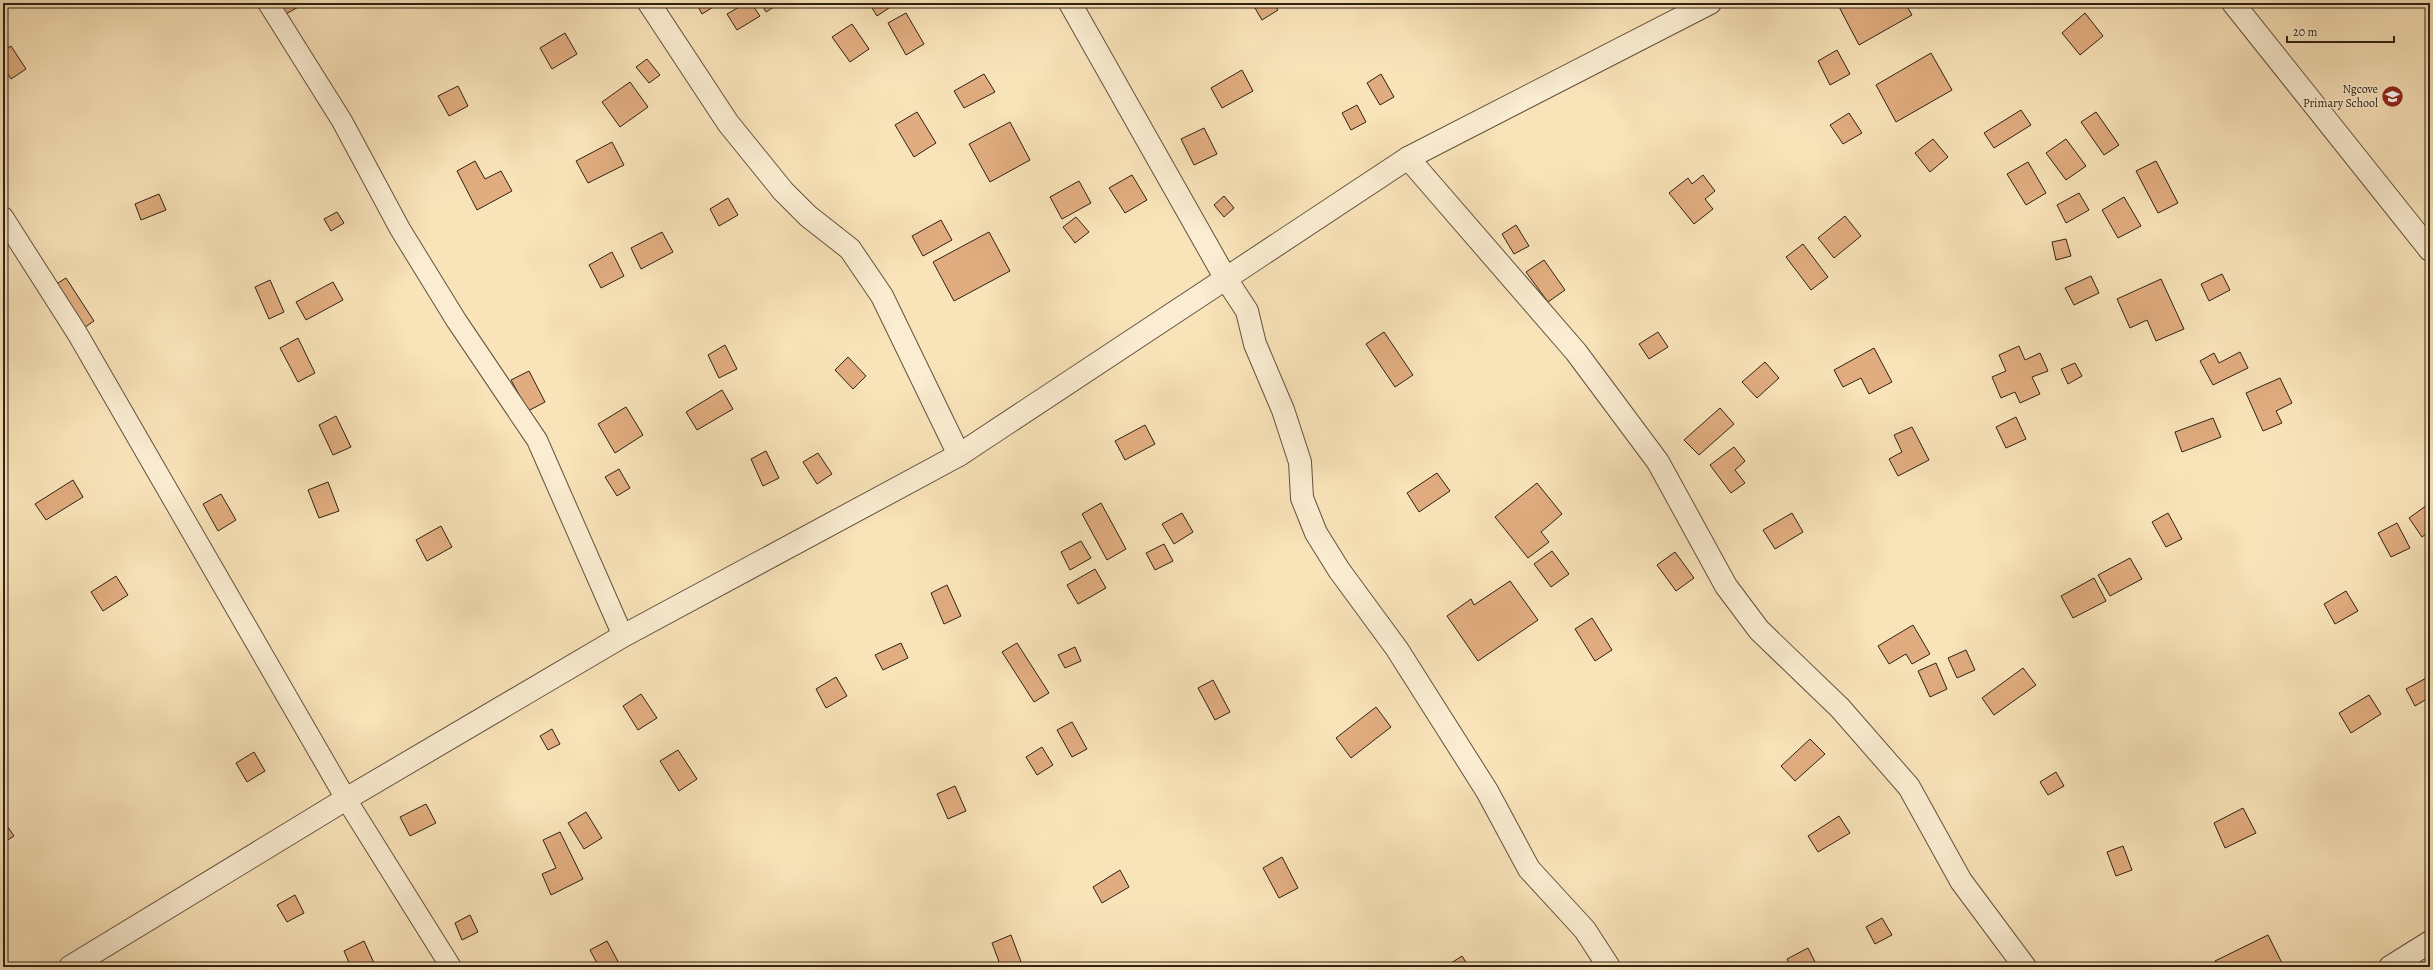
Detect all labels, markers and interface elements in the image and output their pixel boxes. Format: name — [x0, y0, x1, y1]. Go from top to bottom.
scale bar — [2287, 18, 2394, 44]
text: 20 m — [2293, 24, 2317, 40]
place label: Ngcove Primary School — [2303, 81, 2378, 111]
school or university icon: Ngcove Primary School — [2380, 83, 2406, 109]

